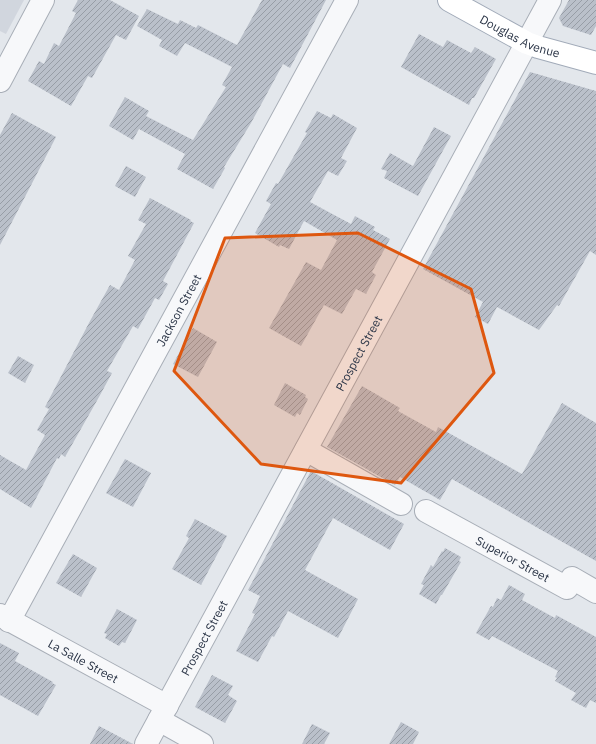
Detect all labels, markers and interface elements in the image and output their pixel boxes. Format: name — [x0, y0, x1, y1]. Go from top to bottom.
street label: Douglas Avenue — [478, 11, 562, 60]
street label: Jackson Street — [153, 271, 204, 349]
street label: Prospect Street — [332, 313, 385, 393]
street label: Superior Street — [473, 532, 552, 585]
street label: Prospect Street — [177, 597, 230, 678]
street label: La Salle Street — [46, 635, 121, 686]

